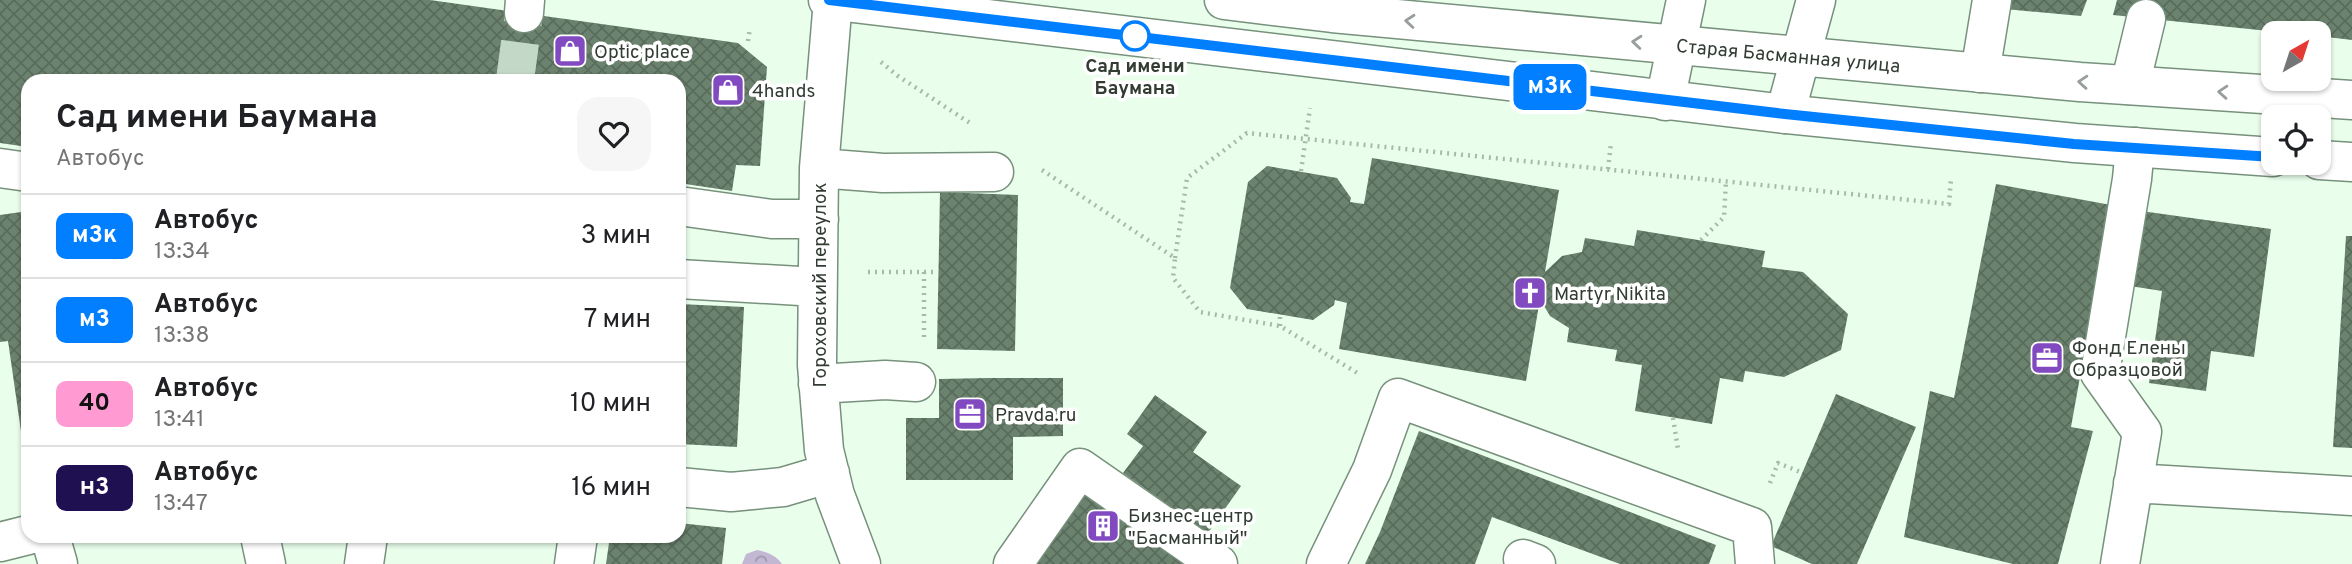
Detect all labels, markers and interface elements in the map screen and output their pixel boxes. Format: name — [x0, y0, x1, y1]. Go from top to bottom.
one-way arrow — [1404, 14, 1415, 29]
marker: Сад имени Баумана — [1120, 21, 1150, 51]
north arrow — [2261, 21, 2331, 91]
map controls — [2261, 21, 2331, 175]
shop icon: Optic place — [551, 32, 589, 70]
one-way arrow — [1631, 35, 1642, 50]
street label: Старая Басманная улица — [1675, 35, 1901, 79]
place label: Optic place — [594, 41, 690, 65]
place label: Сад имени Баумана — [1085, 55, 1185, 101]
line badge: м3к — [1510, 64, 1590, 110]
shop icon: 4hands — [709, 71, 747, 109]
text: м3к — [1527, 72, 1573, 102]
one-way arrow — [2077, 75, 2088, 90]
place label: 4hands — [752, 80, 815, 104]
one-way arrow — [2217, 84, 2228, 99]
button: heart — [577, 97, 651, 171]
text: Сад имени Баумана — [56, 98, 378, 140]
button: locate — [2261, 105, 2331, 175]
text: Автобус — [56, 145, 144, 174]
street label: Гороховский переулок — [809, 182, 833, 388]
text: Автобус — [154, 205, 259, 238]
text: 3 мин — [581, 220, 651, 253]
text: м3к — [72, 221, 117, 251]
text: 13:34 — [154, 238, 210, 267]
church icon: Martyr Nikita — [1511, 274, 1549, 312]
place label: Martyr Nikita — [1554, 283, 1666, 307]
text: Автобус — [154, 289, 259, 322]
text: 7 мин — [584, 304, 651, 337]
text: м3 — [79, 305, 110, 335]
text: 13:38 — [154, 322, 210, 351]
place label: Фонд Елены Образцовой — [2072, 337, 2186, 383]
office icon: Фонд Елены Образцовой — [2028, 339, 2066, 377]
text: Автобус — [154, 373, 259, 406]
text: 10 мин — [570, 388, 651, 421]
text: 40 — [79, 389, 110, 419]
office icon: Pravda.ru — [951, 395, 989, 433]
place label: Pravda.ru — [995, 404, 1077, 428]
text: 13:41 — [154, 406, 204, 435]
text: Автобус — [154, 457, 259, 490]
text: 16 мин — [571, 472, 651, 505]
text: н3 — [80, 473, 109, 503]
text: 13:47 — [154, 490, 208, 519]
place label: Бизнес-центр "Басманный" — [1128, 505, 1253, 551]
building icon: Бизнес-центр "Басманный" — [1084, 507, 1122, 545]

